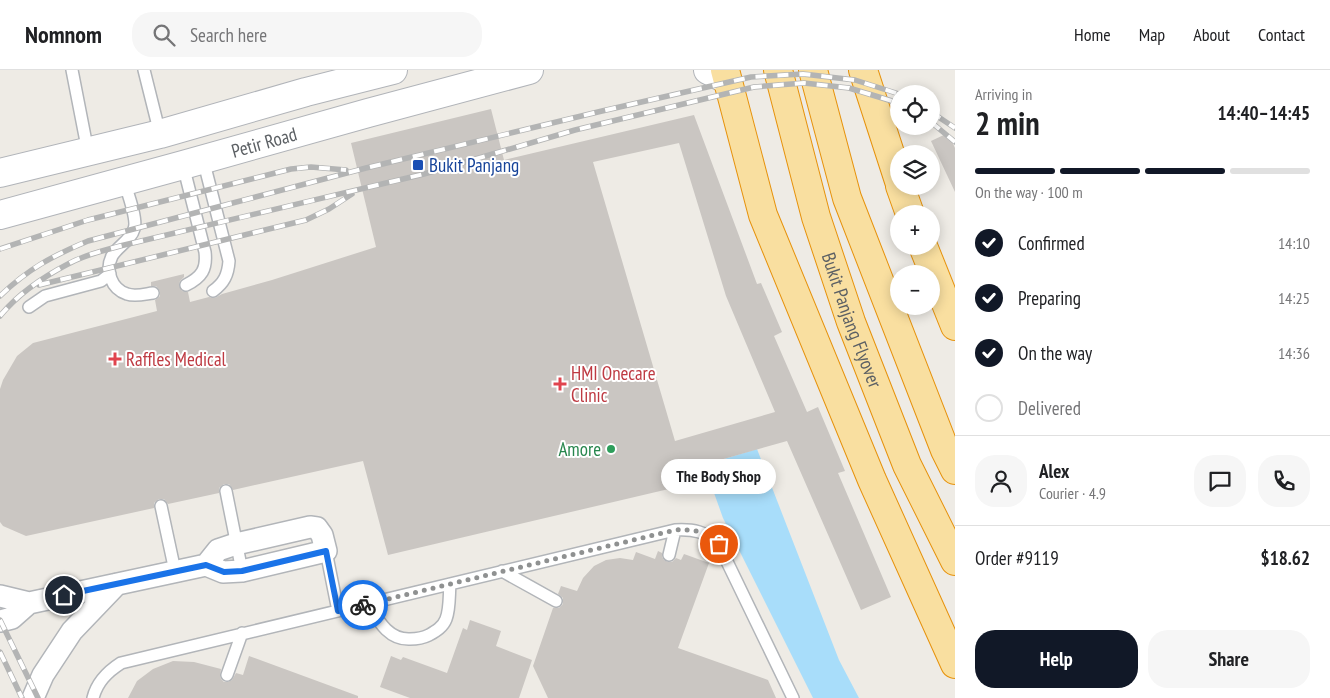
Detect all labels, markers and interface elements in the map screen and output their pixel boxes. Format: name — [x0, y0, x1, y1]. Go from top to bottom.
search box — [132, 12, 482, 57]
text: Nomnom — [25, 19, 102, 50]
icon: search — [150, 21, 178, 49]
text: Search here — [190, 23, 267, 47]
text: Home — [1074, 23, 1111, 46]
text: Map — [1139, 23, 1165, 46]
text: About — [1193, 23, 1230, 46]
text: Contact — [1258, 23, 1305, 46]
text: Arriving in — [975, 84, 1032, 104]
map controls — [890, 85, 940, 315]
button: locate — [890, 85, 940, 135]
text: 14:40–14:45 — [1217, 101, 1310, 125]
text: 2 min — [975, 102, 1040, 144]
street label: Petir Road — [229, 122, 300, 163]
button: layers — [890, 145, 940, 195]
place label: Bukit Panjang — [429, 153, 519, 177]
marker: Bukit Panjang — [411, 158, 425, 172]
text: On the way · 100 m — [975, 182, 1083, 202]
button: + — [890, 205, 940, 255]
icon: check — [975, 229, 1003, 257]
text: Confirmed — [1018, 231, 1085, 255]
text: 14:10 — [1278, 233, 1310, 253]
street label: Bukit Panjang Flyover — [817, 249, 888, 392]
button: − — [890, 265, 940, 315]
icon: check — [975, 284, 1003, 312]
text: Preparing — [1018, 286, 1081, 310]
text: 14:25 — [1278, 288, 1310, 308]
icon: check — [975, 339, 1003, 367]
text: On the way — [1018, 341, 1092, 365]
text: 14:36 — [1278, 343, 1310, 363]
place label: Raffles Medical — [126, 347, 226, 371]
marker: Raffles Medical — [108, 352, 122, 366]
place label: HMI Onecare Clinic — [571, 361, 656, 407]
marker: HMI Onecare Clinic — [553, 377, 567, 391]
text: Delivered — [1018, 396, 1081, 420]
place label: Amore — [558, 437, 601, 461]
marker: Amore — [605, 443, 617, 455]
button: person — [975, 455, 1027, 507]
button: chat — [1194, 455, 1246, 507]
button: phone — [1258, 455, 1310, 507]
callout: The Body Shop — [662, 459, 776, 494]
text: Alex — [1039, 459, 1069, 483]
text: The Body Shop — [676, 466, 761, 486]
text: Courier · 4.9 — [1039, 483, 1106, 503]
pin — [698, 523, 740, 565]
icon: bag — [705, 530, 733, 558]
text: Order #9119 — [975, 546, 1059, 570]
text: $18.62 — [1261, 546, 1310, 570]
pin — [43, 574, 85, 616]
courier — [338, 580, 388, 630]
icon: home — [50, 581, 78, 609]
icon: bike — [349, 591, 377, 619]
button: Help — [975, 630, 1138, 688]
button: Share — [1148, 630, 1310, 688]

